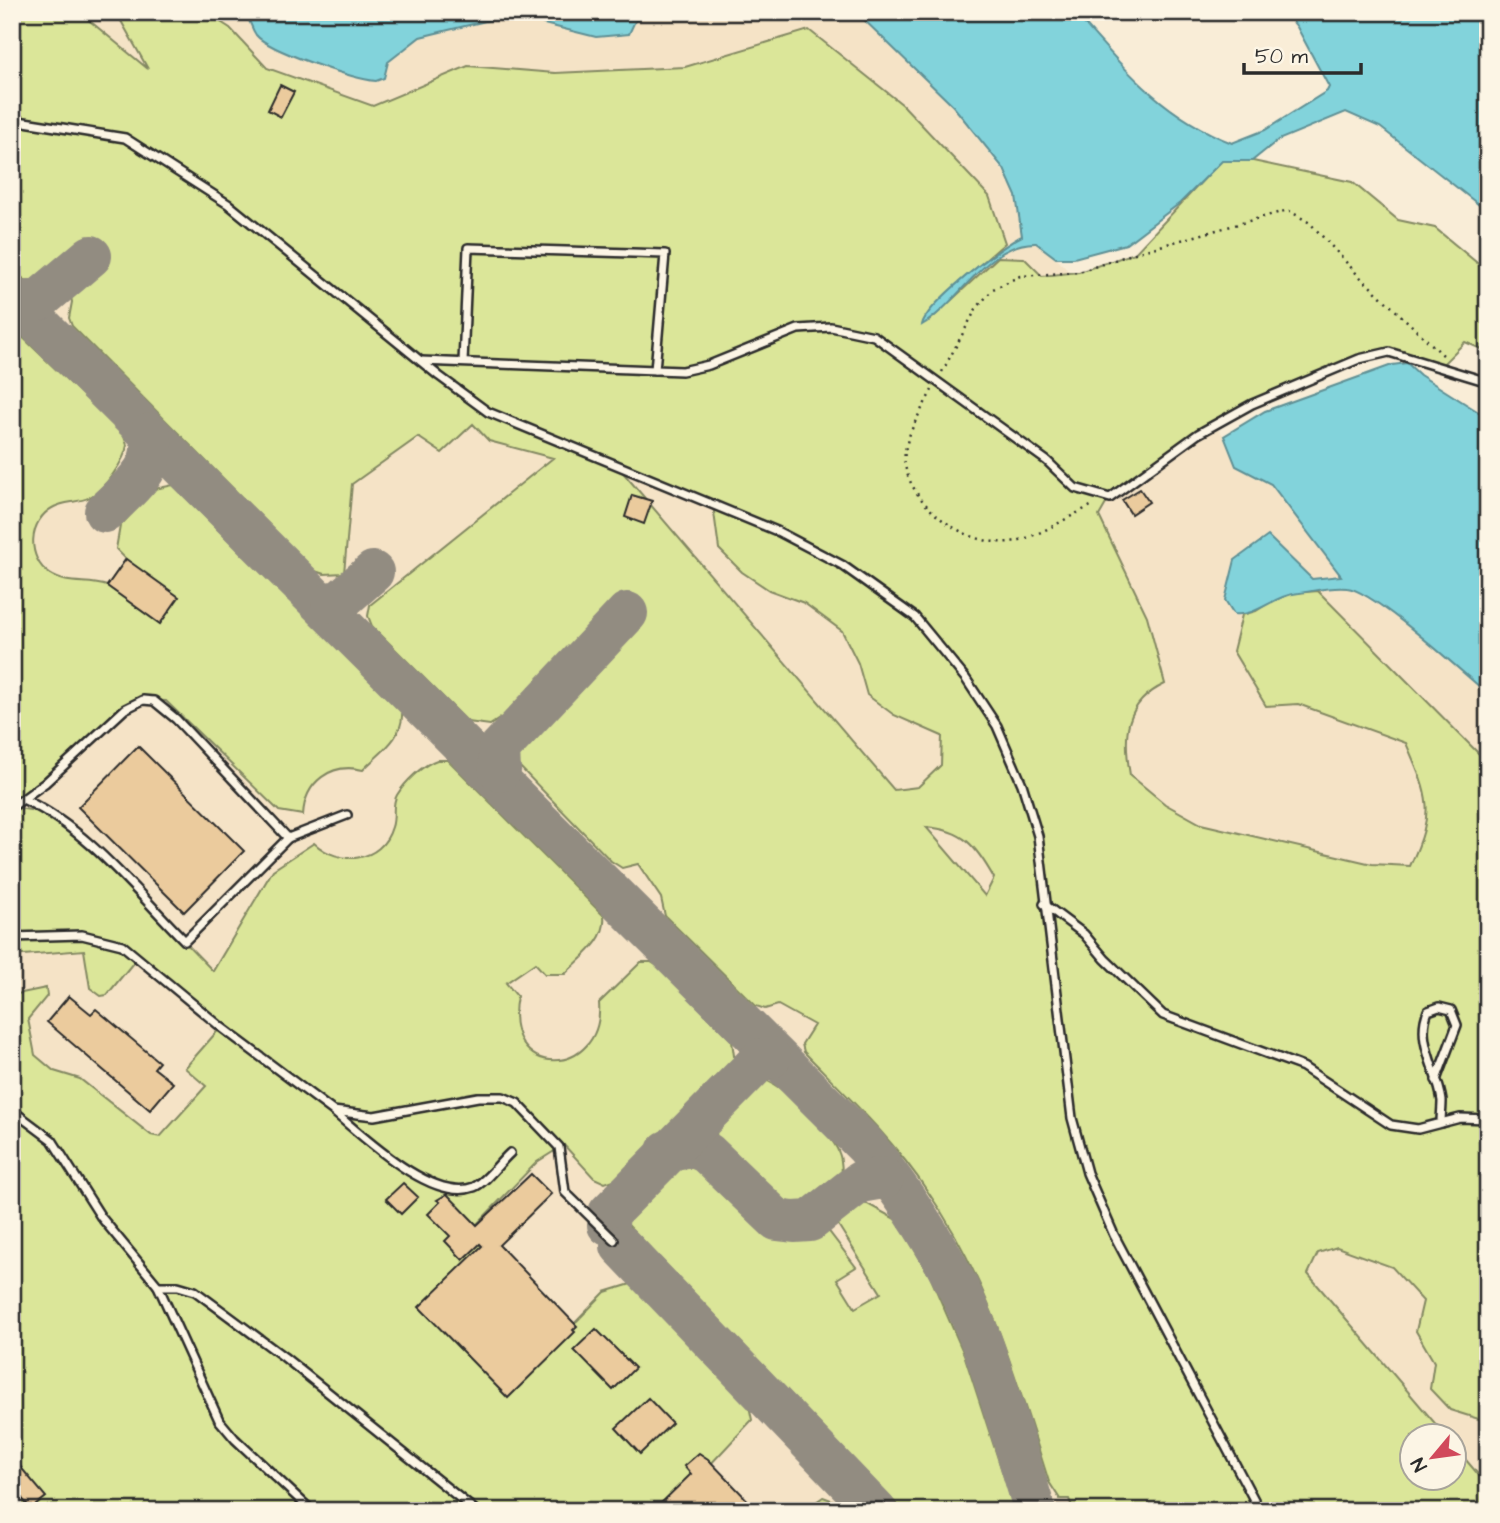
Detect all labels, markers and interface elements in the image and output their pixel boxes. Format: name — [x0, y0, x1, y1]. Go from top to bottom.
scale bar — [1244, 32, 1362, 76]
text: 50 m — [1255, 42, 1309, 71]
north arrow — [1398, 1422, 1468, 1492]
text: N — [1405, 1453, 1434, 1476]

